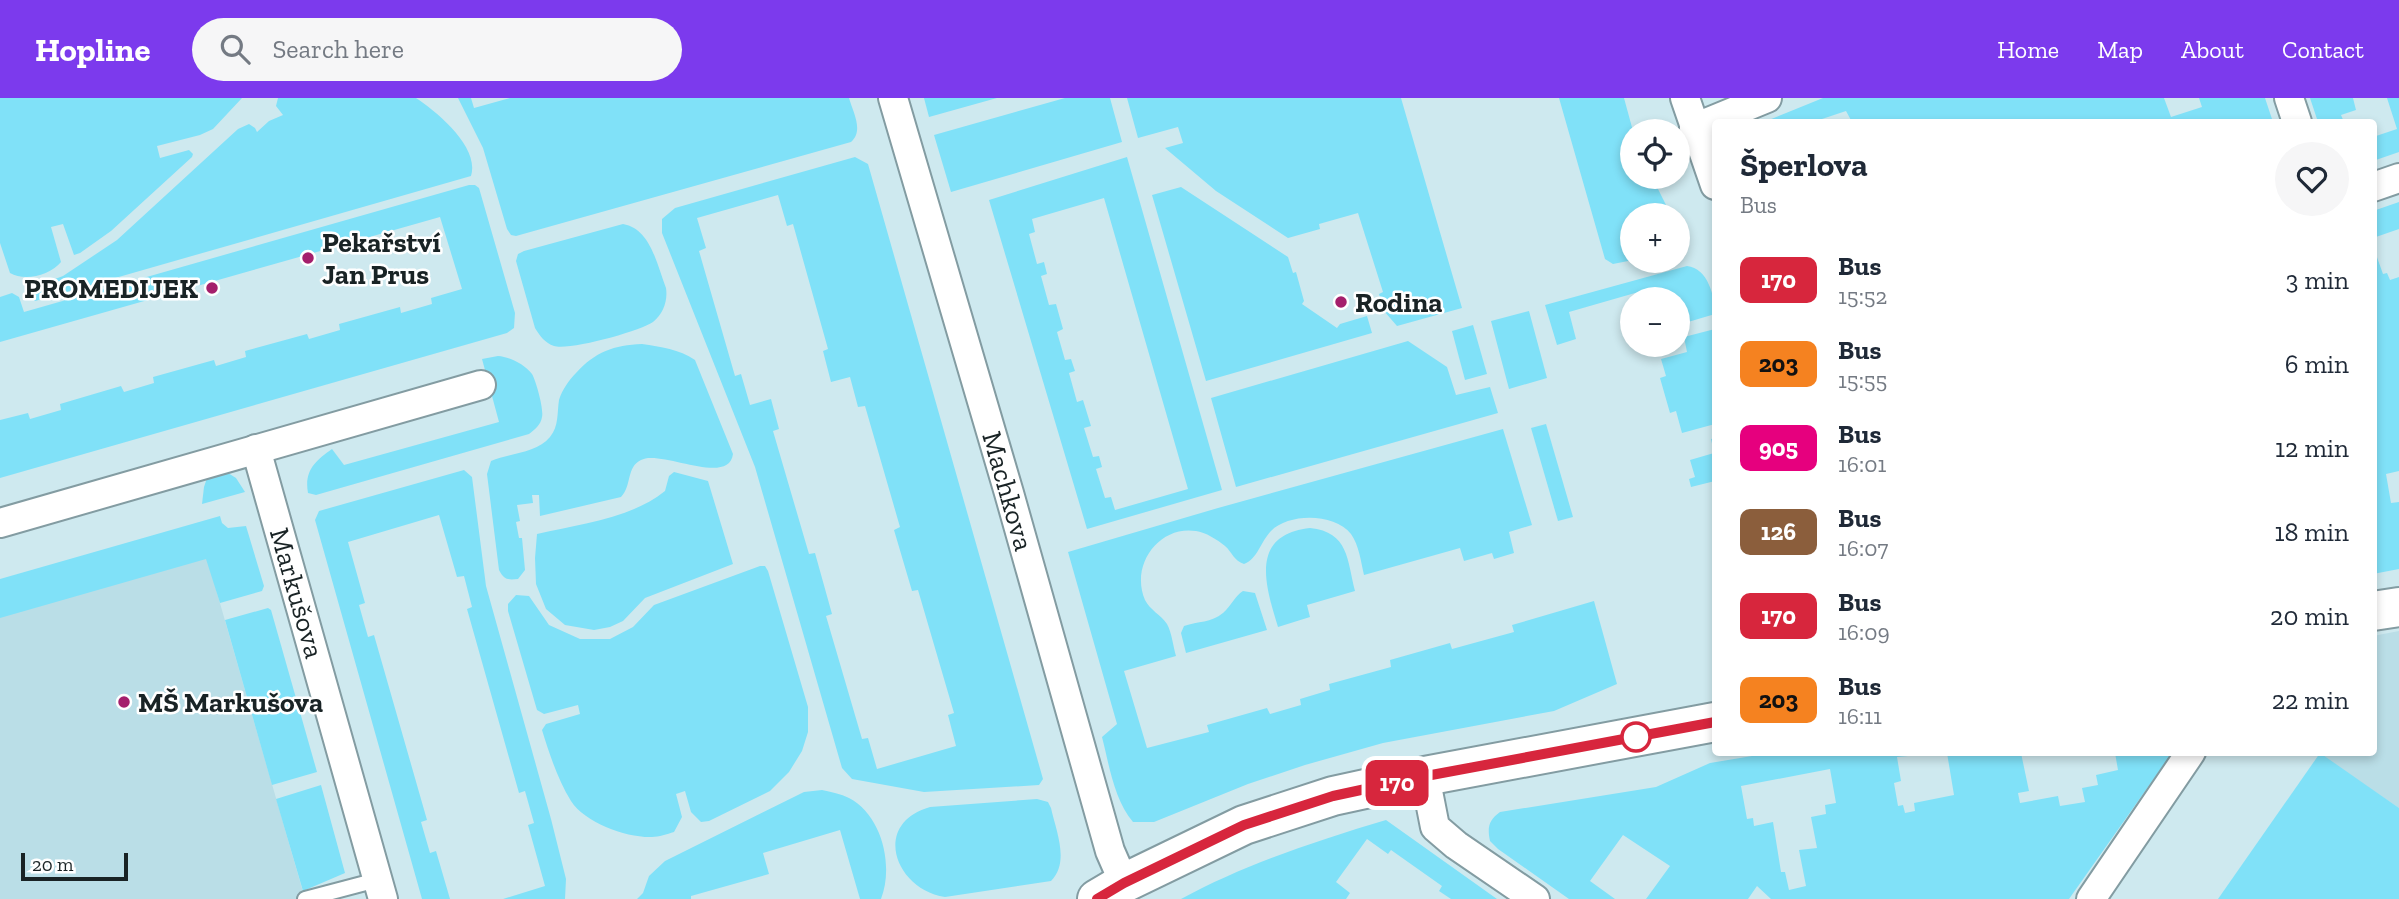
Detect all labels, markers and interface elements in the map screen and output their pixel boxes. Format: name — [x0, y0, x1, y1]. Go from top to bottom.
search box — [192, 18, 682, 81]
text: Hopline — [35, 30, 150, 69]
icon: search — [216, 30, 254, 68]
text: Search here — [272, 33, 404, 65]
text: Home — [1997, 35, 2059, 64]
text: Map — [2097, 35, 2143, 64]
text: About — [2181, 35, 2244, 64]
text: Contact — [2282, 35, 2364, 64]
map controls — [1620, 119, 1690, 357]
button: locate — [1620, 119, 1690, 189]
button: heart — [2275, 142, 2349, 216]
text: Šperlova — [1740, 145, 1868, 184]
text: Bus — [1740, 191, 1777, 219]
button: + — [1620, 203, 1690, 273]
place label: Pekařství Jan Prus — [322, 226, 441, 291]
marker: Pekařství Jan Prus — [300, 250, 316, 266]
text: Bus — [1838, 250, 1881, 282]
text: 3 min — [2286, 264, 2349, 296]
text: 170 — [1761, 265, 1796, 294]
place label: PROMEDIJEK — [24, 272, 198, 305]
marker: PROMEDIJEK — [204, 280, 220, 296]
text: 15:52 — [1838, 282, 1887, 310]
place label: Rodina — [1355, 286, 1442, 319]
button: − — [1620, 287, 1690, 357]
marker: Rodina — [1333, 294, 1349, 310]
text: Bus — [1838, 334, 1881, 366]
text: 6 min — [2285, 348, 2349, 380]
text: 203 — [1759, 349, 1798, 378]
text: 15:55 — [1838, 366, 1887, 394]
text: Bus — [1838, 418, 1881, 450]
street label: Machkova — [975, 428, 1041, 555]
text: 12 min — [2275, 432, 2349, 464]
text: 905 — [1759, 433, 1798, 462]
text: 16:01 — [1838, 450, 1886, 478]
text: Bus — [1838, 502, 1881, 534]
text: 18 min — [2274, 516, 2349, 548]
text: 126 — [1761, 517, 1796, 546]
street label: Markušova — [263, 524, 331, 662]
text: 16:07 — [1838, 534, 1888, 562]
text: Bus — [1838, 586, 1881, 618]
text: 20 min — [2270, 600, 2349, 632]
text: 170 — [1761, 601, 1796, 630]
text: 16:09 — [1838, 618, 1890, 646]
text: Bus — [1838, 670, 1881, 702]
text: 22 min — [2272, 684, 2349, 716]
text: 203 — [1759, 685, 1798, 714]
place label: MŠ Markušova — [138, 686, 323, 719]
marker: MŠ Markušova — [116, 694, 132, 710]
text: 16:11 — [1838, 702, 1882, 730]
unlabelled marker — [1621, 722, 1651, 752]
line badge: 170 — [1357, 760, 1437, 806]
text: 170 — [1380, 768, 1414, 797]
scale bar — [21, 850, 128, 882]
text: 20 m — [32, 853, 73, 876]

